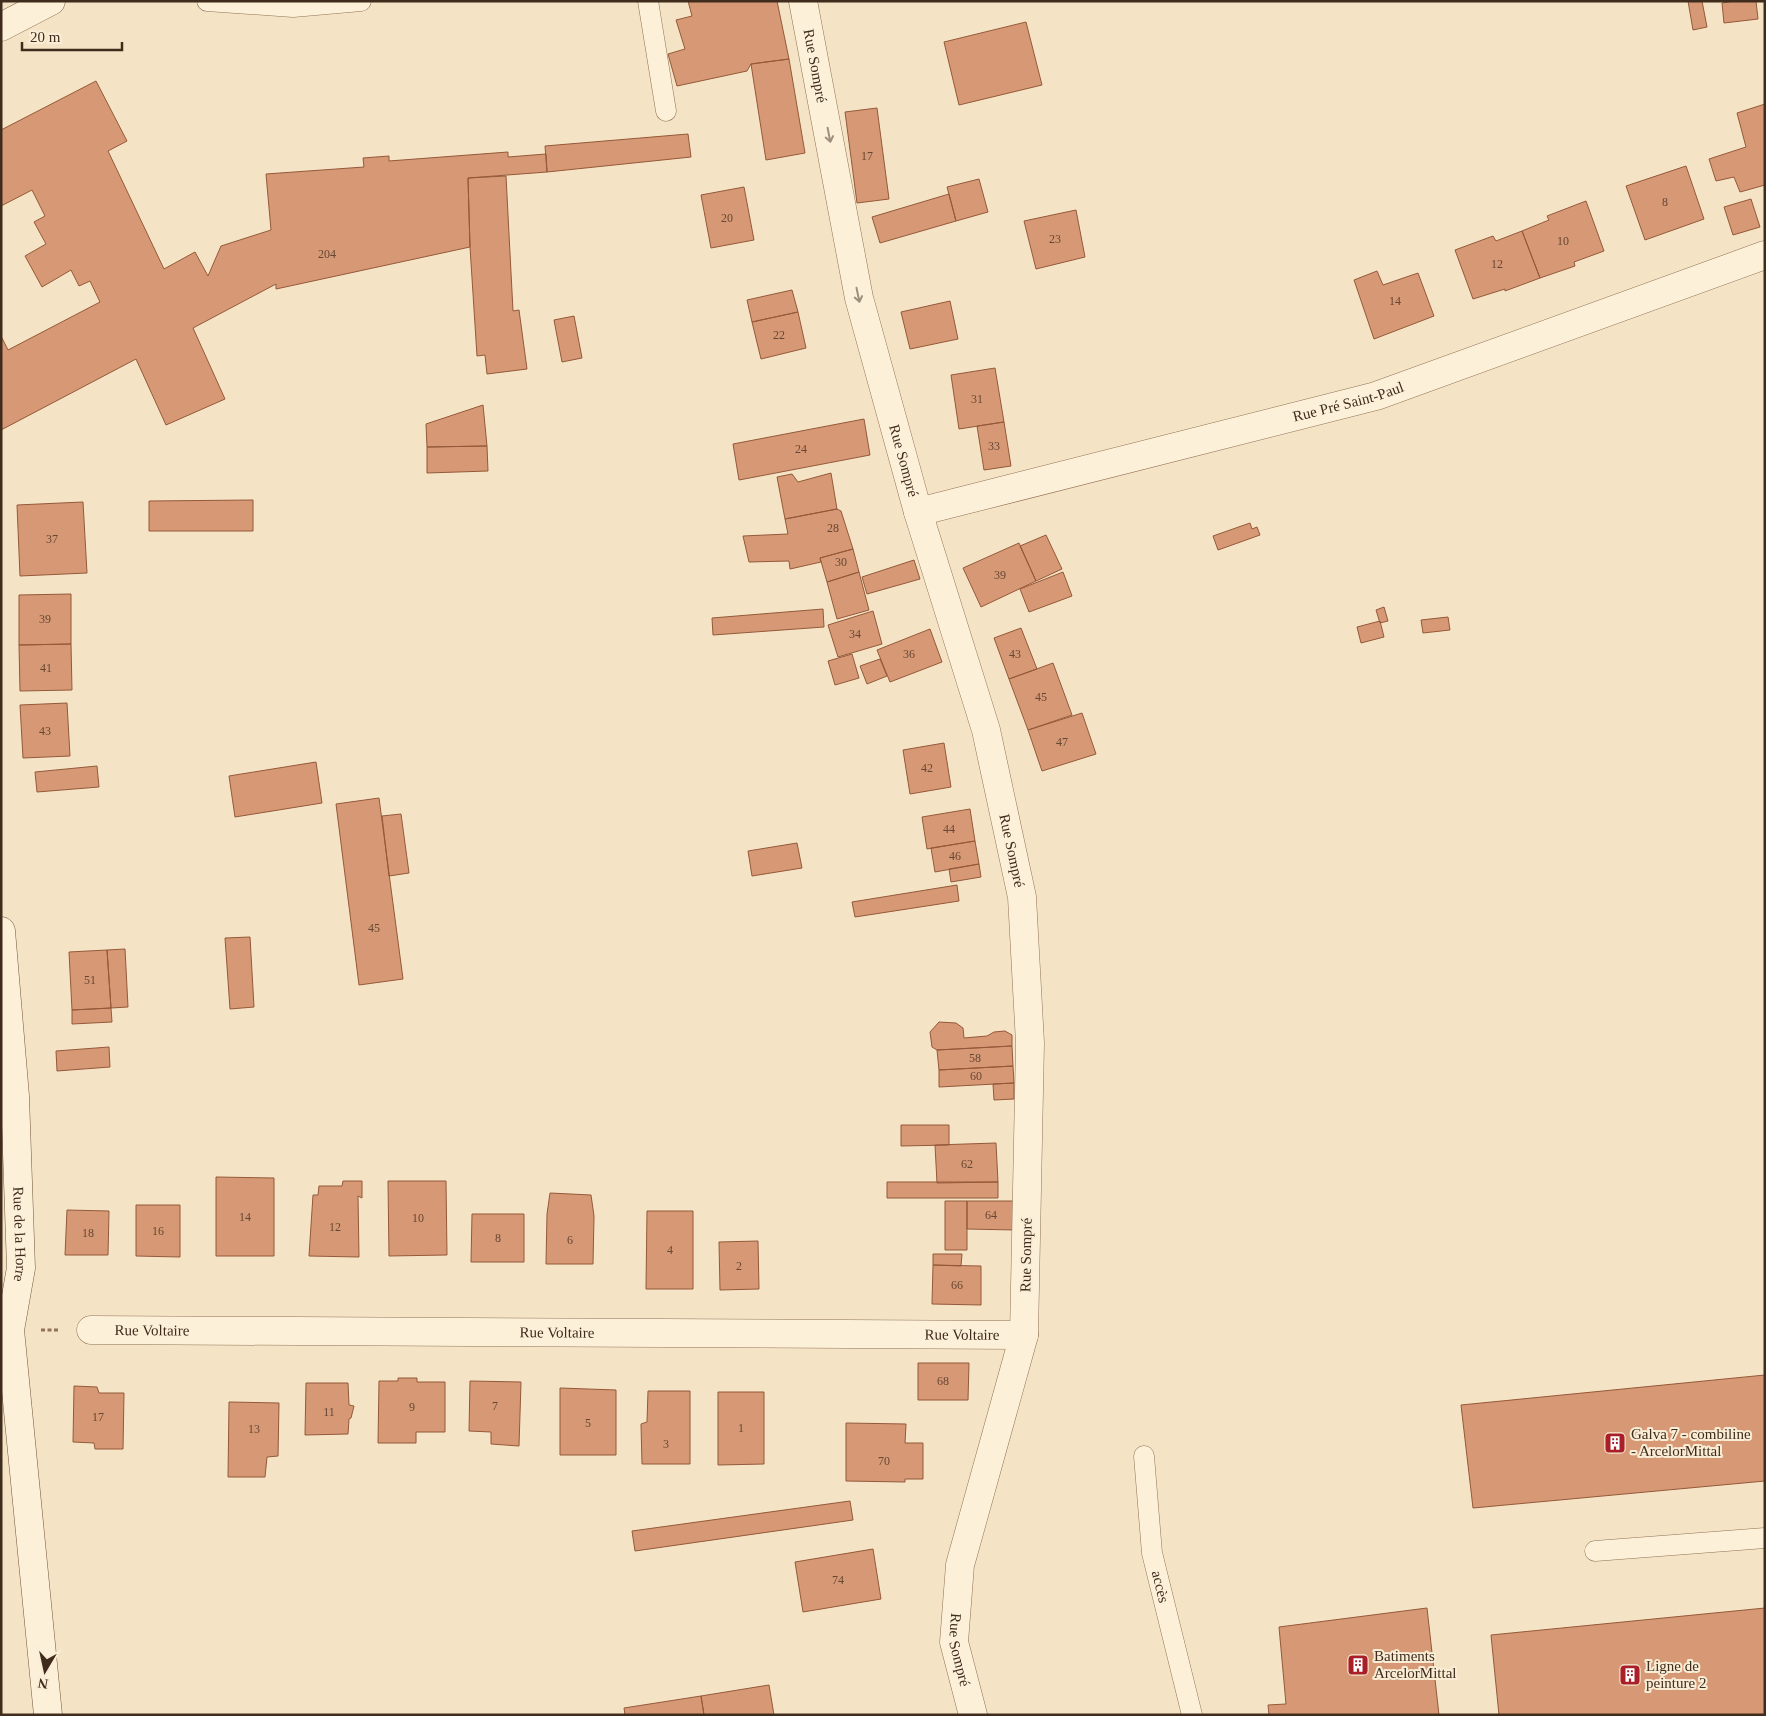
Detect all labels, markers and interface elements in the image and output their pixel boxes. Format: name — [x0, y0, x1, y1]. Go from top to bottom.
scale bar — [22, 20, 122, 52]
street label: Rue Sompré — [800, 28, 830, 104]
text: 20 m — [30, 29, 61, 45]
one-way arrow — [824, 127, 834, 143]
house number: 17 — [861, 149, 873, 163]
house number: 8 — [1662, 195, 1668, 209]
house number: 20 — [721, 211, 733, 225]
house number: 23 — [1049, 232, 1061, 246]
house number: 10 — [1557, 234, 1569, 248]
house number: 204 — [318, 247, 336, 261]
house number: 12 — [1491, 257, 1503, 271]
one-way arrow — [854, 286, 864, 302]
house number: 14 — [1389, 294, 1401, 308]
house number: 22 — [773, 328, 785, 342]
street label: Rue Pré Saint-Paul — [1291, 379, 1406, 425]
house number: 31 — [971, 392, 983, 406]
street label: Rue Sompré — [886, 423, 922, 499]
house number: 33 — [988, 439, 1000, 453]
house number: 24 — [795, 442, 807, 456]
house number: 28 — [827, 521, 839, 535]
house number: 37 — [46, 532, 58, 546]
house number: 30 — [835, 555, 847, 569]
house number: 39 — [994, 568, 1006, 582]
house number: 39 — [39, 612, 51, 626]
house number: 34 — [849, 627, 861, 641]
house number: 36 — [903, 647, 915, 661]
house number: 43 — [1009, 647, 1021, 661]
house number: 41 — [40, 661, 52, 675]
house number: 45 — [1035, 690, 1047, 704]
house number: 43 — [39, 724, 51, 738]
house number: 47 — [1056, 735, 1068, 749]
house number: 42 — [921, 761, 933, 775]
street label: Rue Sompré — [996, 812, 1028, 889]
house number: 44 — [943, 822, 955, 836]
house number: 46 — [949, 849, 961, 863]
house number: 45 — [368, 921, 380, 935]
house number: 51 — [84, 973, 96, 987]
house number: 58 — [969, 1051, 981, 1065]
house number: 60 — [970, 1069, 982, 1083]
house number: 62 — [961, 1157, 973, 1171]
street label: Rue de la Horre — [10, 1186, 29, 1284]
house number: 64 — [985, 1208, 997, 1222]
house number: 14 — [239, 1210, 251, 1224]
house number: 10 — [412, 1211, 424, 1225]
street label: Rue Sompré — [1017, 1217, 1035, 1292]
house number: 12 — [329, 1220, 341, 1234]
house number: 16 — [152, 1224, 164, 1238]
house number: 18 — [82, 1226, 94, 1240]
house number: 8 — [495, 1231, 501, 1245]
house number: 6 — [567, 1233, 573, 1247]
house number: 4 — [667, 1243, 673, 1257]
house number: 2 — [736, 1259, 742, 1273]
house number: 66 — [951, 1278, 963, 1292]
street label: Rue Voltaire — [114, 1322, 190, 1339]
street label: Rue Voltaire — [519, 1324, 595, 1341]
street label: Rue Voltaire — [924, 1326, 1000, 1343]
house number: 68 — [937, 1374, 949, 1388]
house number: 7 — [492, 1399, 498, 1413]
house number: 9 — [409, 1400, 415, 1414]
house number: 11 — [323, 1405, 335, 1419]
house number: 17 — [92, 1410, 104, 1424]
house number: 5 — [585, 1416, 591, 1430]
house number: 1 — [738, 1421, 744, 1435]
house number: 13 — [248, 1422, 260, 1436]
place label: Galva 7 - combiline - ArcelorMittal — [1631, 1426, 1751, 1459]
building icon: Galva 7 - combiline - ArcelorMittal — [1603, 1431, 1627, 1455]
house number: 3 — [663, 1437, 669, 1451]
house number: 70 — [878, 1454, 890, 1468]
street label: accès — [1149, 1569, 1172, 1605]
house number: 74 — [832, 1573, 844, 1587]
street label: Rue Sompré — [946, 1612, 973, 1689]
north arrow — [20, 1646, 70, 1696]
place label: Batiments ArcelorMittal — [1374, 1648, 1456, 1681]
building icon: Batiments ArcelorMittal — [1346, 1653, 1370, 1677]
place label: Ligne de peinture 2 — [1646, 1658, 1706, 1691]
building icon: Ligne de peinture 2 — [1618, 1663, 1642, 1687]
text: N — [37, 1675, 49, 1692]

